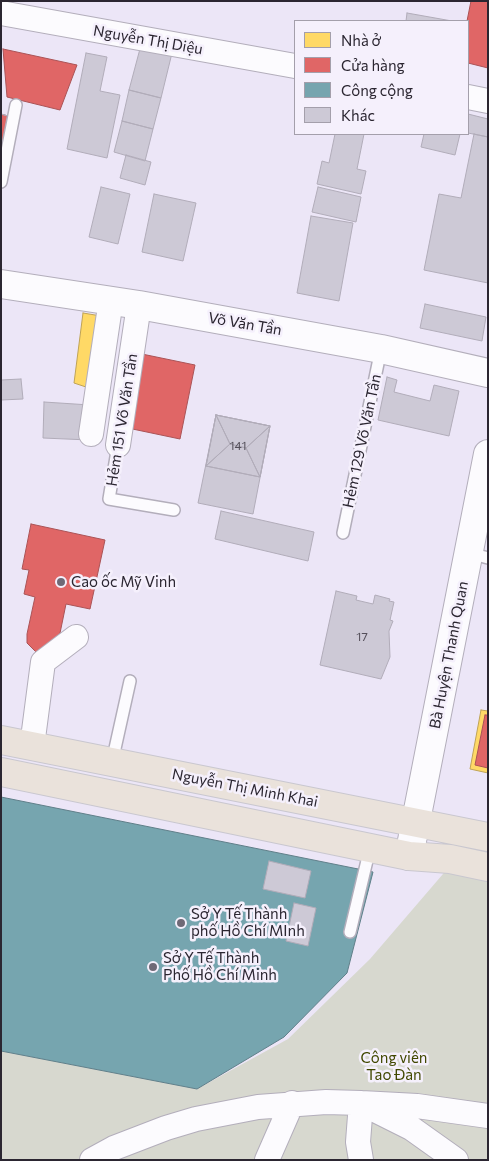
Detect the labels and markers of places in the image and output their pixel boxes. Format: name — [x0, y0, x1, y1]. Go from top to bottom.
place label: Cao ốc Mỹ Vinh — [71, 573, 176, 591]
marker: Cao ốc Mỹ Vinh — [55, 576, 67, 588]
place label: Sở Y Tế Thành phố Hồ Chí MInh — [191, 905, 305, 940]
marker: Sở Y Tế Thành phố Hồ Chí MInh — [175, 917, 187, 929]
place label: Sở Y Tế Thành Phố Hồ Chí Minh — [163, 949, 277, 984]
marker: Sở Y Tế Thành Phố Hồ Chí Minh — [147, 961, 159, 973]

